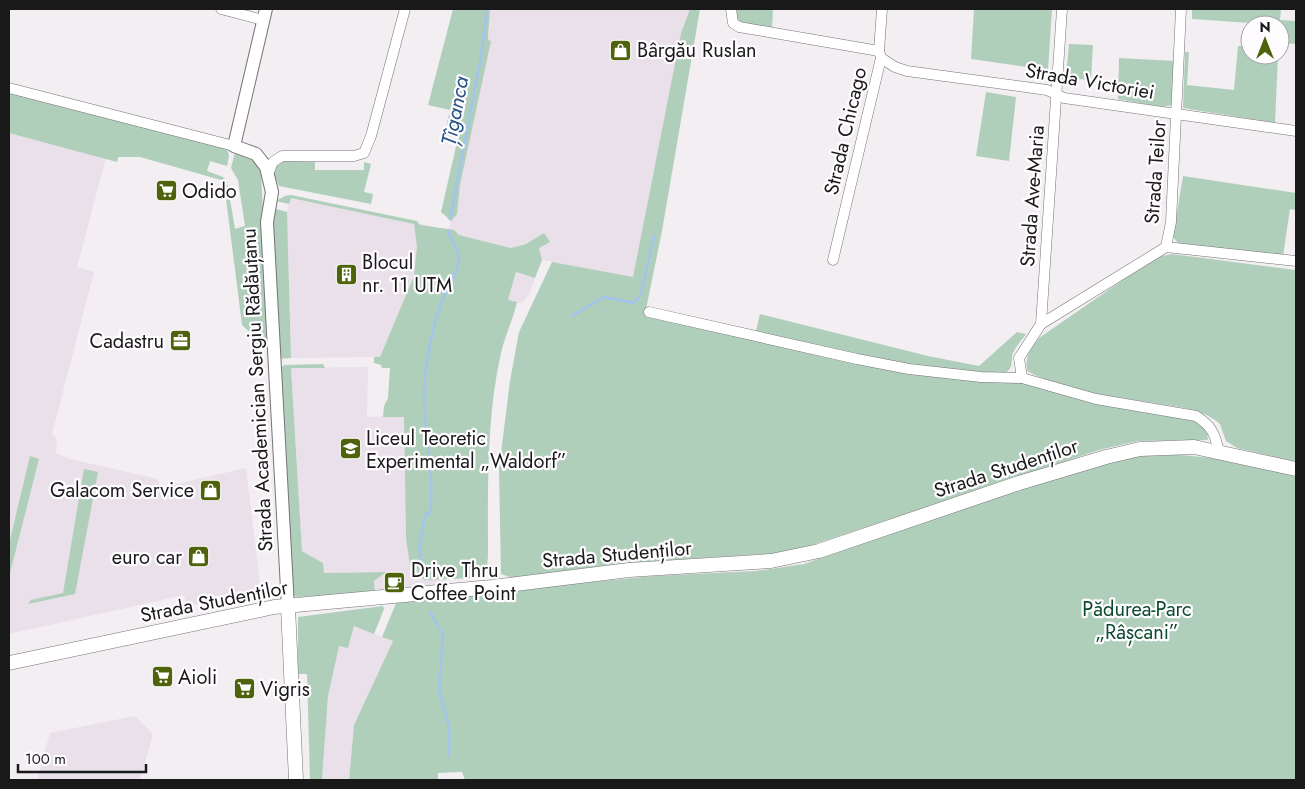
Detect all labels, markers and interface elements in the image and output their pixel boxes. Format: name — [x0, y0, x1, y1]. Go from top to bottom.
north arrow — [1240, 15, 1290, 65]
text: N — [1259, 17, 1271, 37]
place label: Bârgău Ruslan — [637, 36, 757, 65]
shop icon: Bârgău Ruslan — [609, 38, 633, 62]
street label: Strada Victoriei — [1023, 56, 1157, 107]
street label: Strada Chicago — [817, 64, 874, 198]
water label: Țîganca — [434, 73, 476, 148]
street label: Strada Teilor — [1137, 119, 1174, 225]
street label: Strada Ave-Maria — [1013, 124, 1052, 268]
place label: Odido — [182, 177, 237, 206]
supermarket icon: Odido — [154, 179, 178, 203]
street label: Strada Academician Sergiu Rădăuțanu — [235, 227, 280, 552]
place label: Blocul nr. 11 UTM — [362, 248, 452, 300]
building icon: Blocul nr. 11 UTM — [334, 262, 358, 286]
place label: Cadastru — [89, 327, 164, 356]
office icon: Cadastru — [168, 329, 192, 353]
place label: Liceul Teoretic Experimental „Waldorf” — [366, 424, 567, 476]
street label: Strada Studenților — [930, 431, 1082, 505]
school or university icon: Liceul Teoretic Experimental „Waldorf” — [338, 437, 362, 461]
place label: Galacom Service — [50, 476, 194, 505]
shop icon: Galacom Service — [198, 478, 222, 502]
street label: Strada Studenților — [541, 534, 693, 575]
place label: euro car — [112, 543, 182, 572]
shop icon: euro car — [186, 545, 210, 569]
place label: Drive Thru Coffee Point — [411, 556, 516, 608]
cafe icon: Drive Thru Coffee Point — [383, 570, 407, 594]
street label: Strada Studenților — [138, 573, 291, 630]
park label: Pădurea-Parc „Râșcani” — [1082, 595, 1192, 647]
place label: Aioli — [178, 663, 217, 692]
supermarket icon: Aioli — [150, 665, 174, 689]
place label: Vigris — [260, 675, 310, 704]
supermarket icon: Vigris — [232, 677, 256, 701]
scale bar — [18, 742, 145, 774]
text: 100 m — [25, 748, 66, 770]

